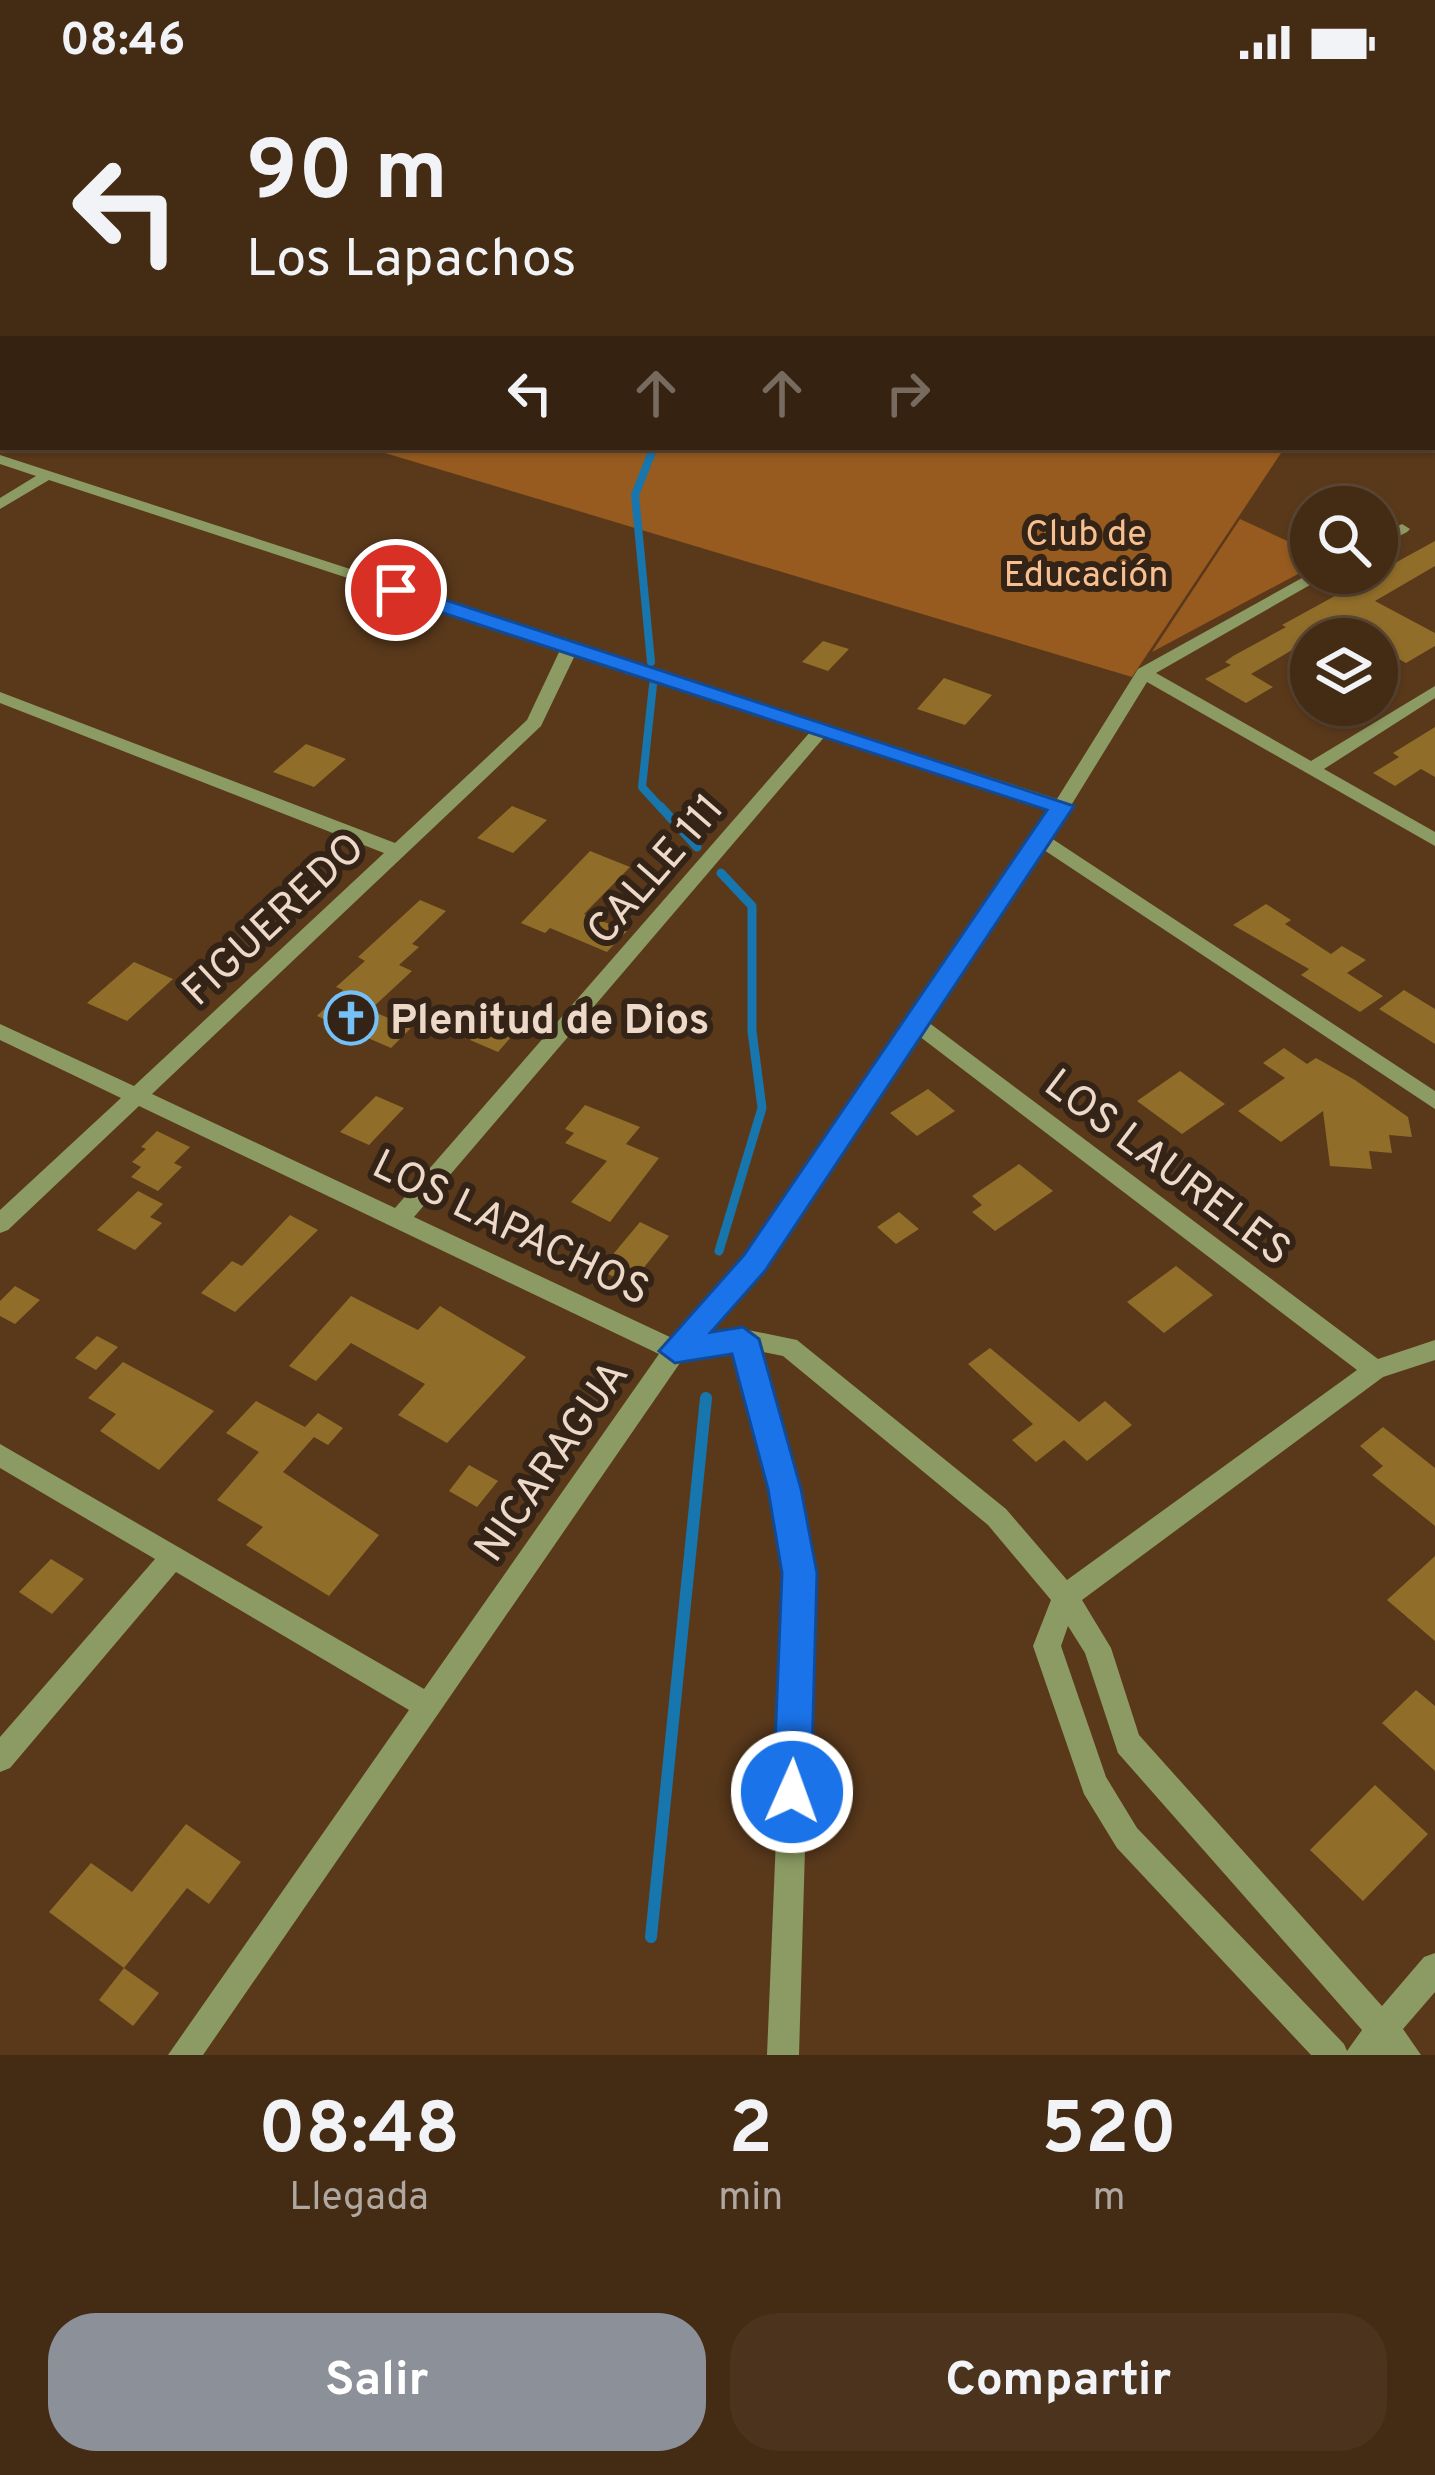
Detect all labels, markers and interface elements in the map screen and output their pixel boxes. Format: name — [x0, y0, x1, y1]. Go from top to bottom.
text: 08:46 — [60, 14, 185, 71]
text: 90 m — [246, 123, 448, 229]
icon: left — [48, 132, 204, 288]
text: Los Lapachos — [246, 227, 577, 296]
icon: left — [497, 360, 563, 426]
icon: ahead — [623, 360, 689, 426]
icon: ahead — [749, 360, 815, 426]
icon: right — [875, 360, 941, 426]
map controls — [1290, 486, 1398, 726]
button: search — [1290, 486, 1398, 594]
park label: Club de Educación — [1003, 513, 1169, 600]
pin — [345, 539, 447, 641]
icon: arrive — [363, 557, 429, 623]
button: layers — [1290, 618, 1398, 726]
street label: CALLE 111 — [577, 785, 737, 957]
street label: FIGUEREDO — [173, 823, 377, 1019]
church icon: Plenitud de Dios — [323, 990, 379, 1046]
place label: Plenitud de Dios — [390, 996, 709, 1049]
street label: LOS LAURELES — [1032, 1060, 1300, 1280]
street label: LOS LAPACHOS — [363, 1140, 657, 1320]
street label: NICARAGUA — [465, 1352, 642, 1573]
position arrow — [729, 1729, 855, 1855]
text: 08:48 — [258, 2087, 460, 2179]
text: 2 — [729, 2087, 773, 2179]
text: 520 — [1041, 2087, 1177, 2179]
text: Llegada — [289, 2175, 429, 2224]
text: min — [718, 2175, 783, 2224]
text: m — [1093, 2175, 1126, 2224]
button: Salir — [48, 2313, 706, 2451]
button: Compartir — [730, 2313, 1387, 2451]

